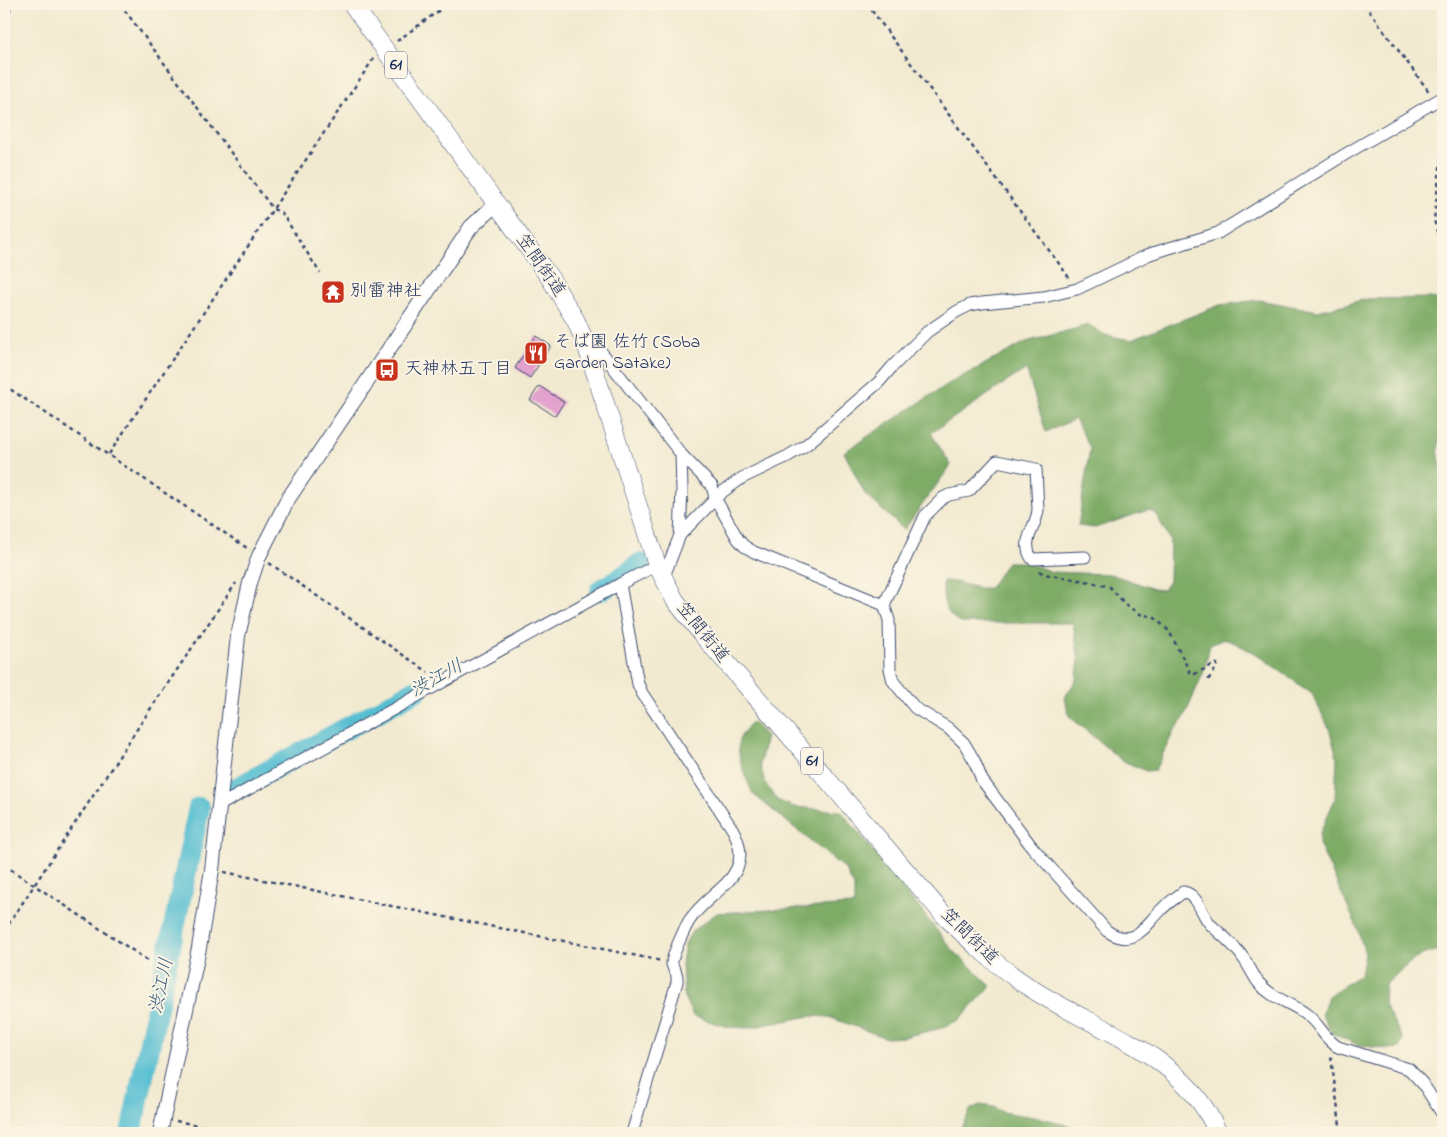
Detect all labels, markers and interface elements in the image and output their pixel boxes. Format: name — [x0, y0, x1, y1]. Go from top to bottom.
road number: 61 — [385, 52, 407, 78]
street label: 笠間街道 — [509, 229, 571, 303]
temple icon: 別雷神社 — [320, 279, 346, 305]
place label: 別雷神社 — [350, 279, 422, 305]
place label: そば園 佐竹 (Soba Garden Satake) — [554, 330, 700, 377]
restaurant icon: そば園 佐竹 (Soba Garden Satake) — [523, 340, 549, 366]
bus stop icon: 天神林五丁目 — [374, 357, 400, 383]
place label: 天神林五丁目 — [404, 357, 512, 383]
street label: 笠間街道 — [669, 597, 735, 669]
water label: 渋江川 — [406, 653, 468, 705]
road number: 61 — [801, 748, 823, 774]
street label: 笠間街道 — [934, 903, 1004, 971]
water label: 渋江川 — [143, 955, 181, 1017]

